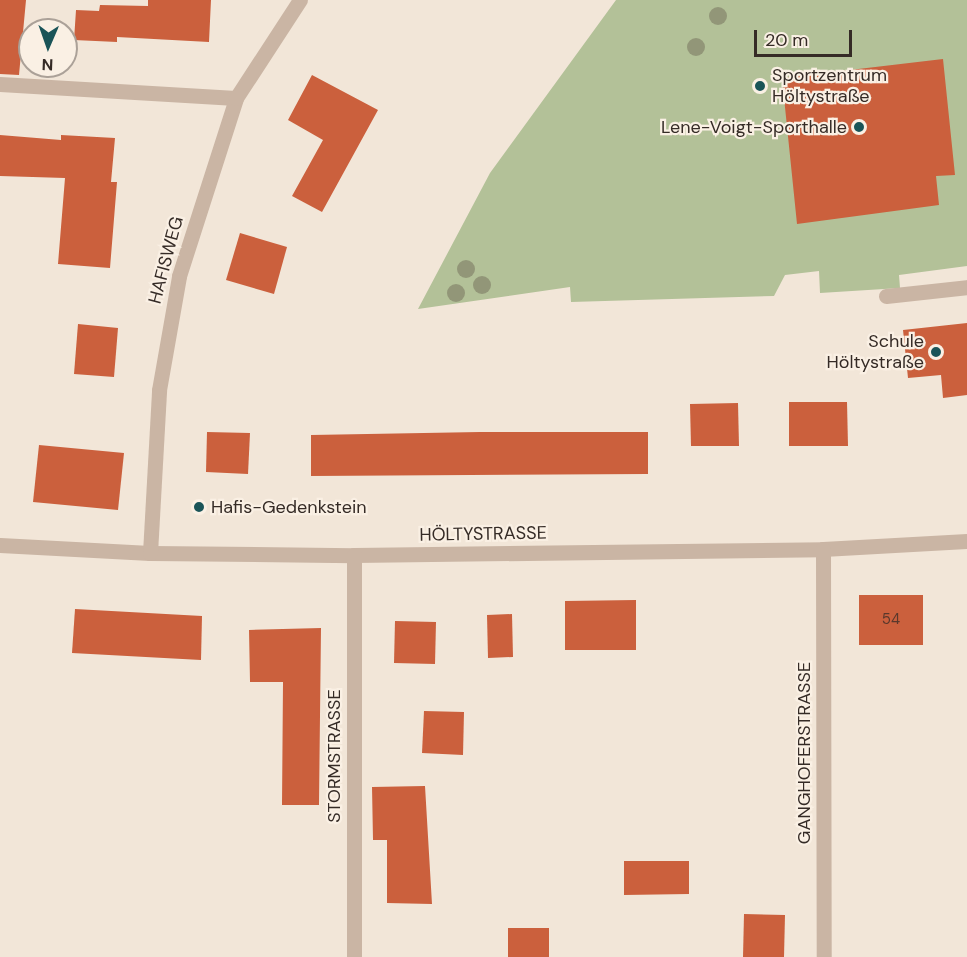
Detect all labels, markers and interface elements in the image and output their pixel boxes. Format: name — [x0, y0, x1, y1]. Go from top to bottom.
north arrow — [18, 18, 78, 78]
scale bar — [757, 18, 854, 56]
text: 20 m — [765, 28, 808, 52]
text: N — [41, 54, 54, 75]
place label: Sportzentrum Höltystraße — [772, 65, 887, 107]
marker: Sportzentrum Höltystraße — [753, 79, 767, 93]
place label: Lene-Voigt-Sporthalle — [661, 116, 847, 138]
marker: Lene-Voigt-Sporthalle — [852, 120, 866, 134]
street label: HAFISWEG — [144, 214, 188, 306]
place label: Schule Höltystraße — [826, 331, 924, 374]
marker: Schule Höltystraße — [929, 345, 943, 359]
place label: Hafis-Gedenkstein — [211, 496, 367, 518]
marker: Hafis-Gedenkstein — [192, 500, 206, 514]
street label: HÖLTYSTRASSE — [419, 522, 547, 546]
house number: 54 — [882, 611, 900, 629]
street label: GANGHOFERSTRASSE — [793, 662, 815, 844]
street label: STORMSTRASSE — [323, 689, 345, 823]

